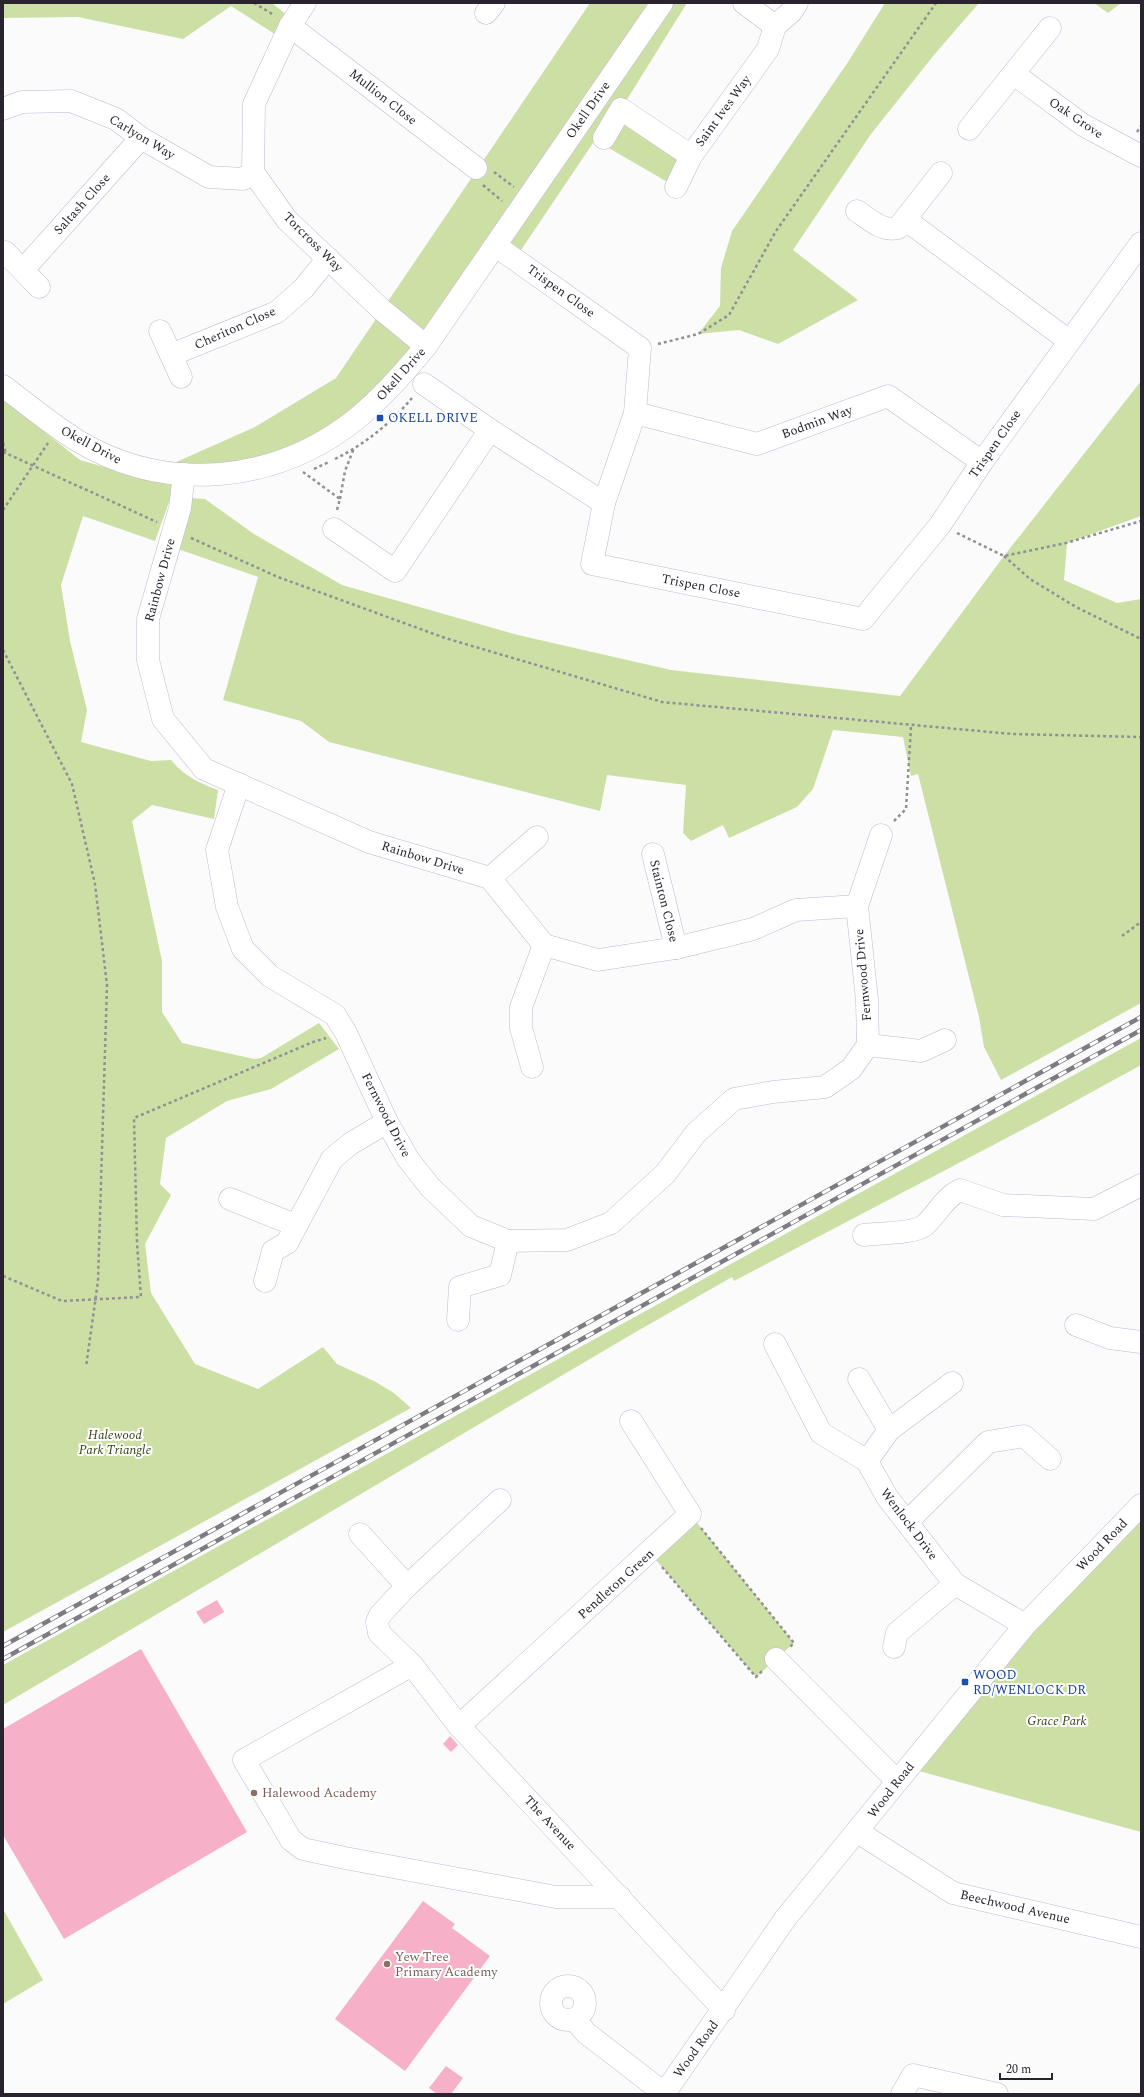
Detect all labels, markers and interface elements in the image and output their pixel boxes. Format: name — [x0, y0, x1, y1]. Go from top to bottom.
street label: Mullion Close — [345, 64, 421, 130]
street label: Saint Ives Way — [690, 70, 756, 151]
street label: Okell Drive — [561, 77, 615, 143]
street label: Oak Grove — [1045, 92, 1107, 144]
street label: Carlyon Way — [105, 109, 179, 165]
street label: Saltash Close — [49, 169, 115, 239]
street label: Torcross Way — [278, 207, 348, 277]
street label: Trispen Close — [523, 259, 599, 323]
street label: Cheriton Close — [191, 301, 279, 355]
street label: Okell Drive — [371, 343, 431, 405]
street label: Bodmin Way — [779, 400, 856, 444]
street label: Trispen Close — [964, 406, 1026, 482]
place label: OKELL DRIVE — [388, 408, 478, 428]
marker: OKELL DRIVE — [375, 413, 385, 423]
street label: Okell Drive — [57, 421, 125, 469]
street label: Rainbow Drive — [139, 536, 181, 624]
street label: Trispen Close — [660, 569, 742, 603]
street label: Rainbow Drive — [379, 836, 467, 880]
street label: Stainton Close — [644, 858, 684, 944]
street label: Fernwood Drive — [849, 928, 877, 1022]
street label: Fernwood Drive — [356, 1069, 416, 1161]
park label: Halewood Park Triangle — [79, 1425, 151, 1460]
street label: Wenlock Drive — [875, 1484, 943, 1564]
street label: Wood Road — [1072, 1514, 1132, 1576]
street label: Pendleton Green — [573, 1544, 659, 1624]
place label: WOOD RD/WENLOCK DR — [973, 1665, 1086, 1700]
marker: WOOD RD/WENLOCK DR — [960, 1677, 970, 1687]
park label: Grace Park — [1027, 1711, 1087, 1731]
street label: Wood Road — [863, 1758, 919, 1822]
place label: Halewood Academy — [262, 1783, 377, 1803]
marker: Halewood Academy — [249, 1788, 259, 1798]
street label: The Avenue — [519, 1791, 581, 1855]
street label: Beechwood Avenue — [958, 1885, 1072, 1929]
place label: Yew Tree Primary Academy — [395, 1947, 498, 1982]
marker: Yew Tree Primary Academy — [382, 1959, 392, 1969]
street label: Wood Road — [668, 2016, 724, 2082]
scale bar — [1000, 2055, 1052, 2081]
text: 20 m — [1006, 2060, 1031, 2079]

